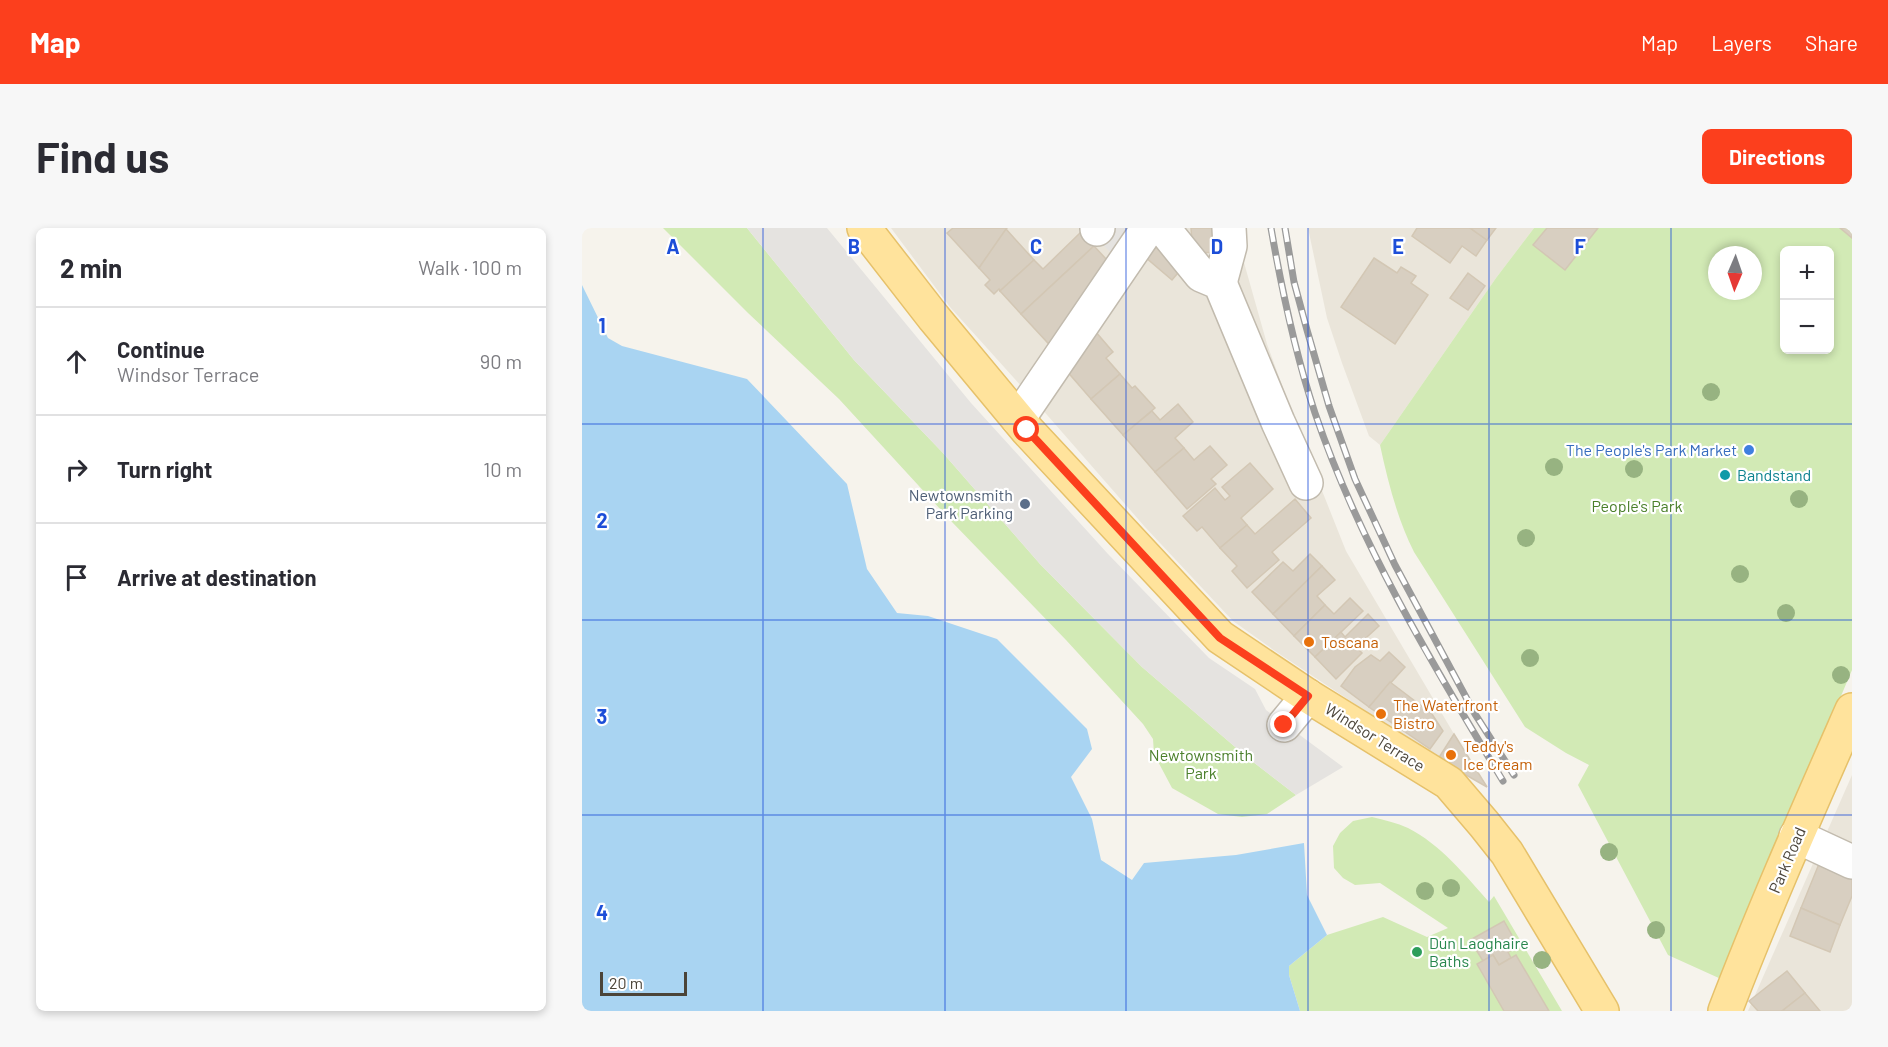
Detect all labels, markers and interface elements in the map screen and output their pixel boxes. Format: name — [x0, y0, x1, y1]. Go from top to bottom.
text: Map — [30, 25, 81, 59]
text: Map — [1641, 30, 1678, 55]
text: Layers — [1711, 30, 1772, 55]
text: Share — [1805, 30, 1858, 55]
button: Directions — [1702, 129, 1852, 184]
text: Find us — [36, 131, 169, 181]
text: A — [666, 234, 680, 258]
text: B — [848, 234, 860, 258]
text: C — [1030, 234, 1042, 258]
text: D — [1211, 234, 1223, 258]
text: E — [1392, 234, 1404, 258]
text: F — [1574, 234, 1586, 258]
north arrow — [1708, 246, 1762, 300]
map controls — [1780, 246, 1834, 354]
button: + — [1780, 246, 1834, 300]
text: 2 min — [60, 252, 122, 283]
text: Walk · 100 m — [418, 255, 522, 279]
button: − — [1780, 300, 1834, 354]
text: 1 — [598, 313, 606, 337]
text: Continue — [117, 336, 205, 362]
icon: ahead — [60, 345, 93, 378]
text: 90 m — [480, 349, 522, 373]
text: Windsor Terrace — [117, 362, 259, 386]
route start — [1013, 416, 1039, 442]
place label: The People's Park Market — [1566, 440, 1737, 459]
marker: The People's Park Market — [1742, 443, 1756, 457]
icon: right — [60, 453, 93, 486]
text: Turn right — [117, 456, 212, 482]
text: 10 m — [483, 457, 522, 481]
place label: Bandstand — [1737, 465, 1811, 484]
marker: Bandstand — [1718, 468, 1732, 482]
place label: Newtownsmith Park Parking — [909, 485, 1013, 522]
park label: People's Park — [1591, 496, 1683, 515]
marker: Newtownsmith Park Parking — [1018, 497, 1032, 511]
text: 2 — [596, 508, 608, 532]
icon: arrive — [60, 561, 93, 594]
text: Arrive at destination — [117, 564, 316, 590]
place label: Toscana — [1321, 632, 1379, 651]
marker: Toscana — [1302, 635, 1316, 649]
place label: The Waterfront Bistro — [1393, 695, 1499, 732]
street label: Windsor Terrace — [1322, 698, 1429, 775]
text: 3 — [597, 704, 607, 728]
marker: The Waterfront Bistro — [1374, 707, 1388, 721]
route end — [1270, 711, 1296, 737]
place label: Teddy's Ice Cream — [1463, 736, 1532, 773]
park label: Newtownsmith Park — [1149, 745, 1253, 782]
marker: Teddy's Ice Cream — [1444, 748, 1458, 762]
street label: Park Road — [1764, 824, 1809, 896]
text: 4 — [596, 900, 608, 924]
place label: Dún Laoghaire Baths — [1429, 933, 1529, 970]
marker: Dún Laoghaire Baths — [1410, 945, 1424, 959]
scale bar — [600, 969, 687, 996]
text: 20 m — [609, 973, 643, 992]

